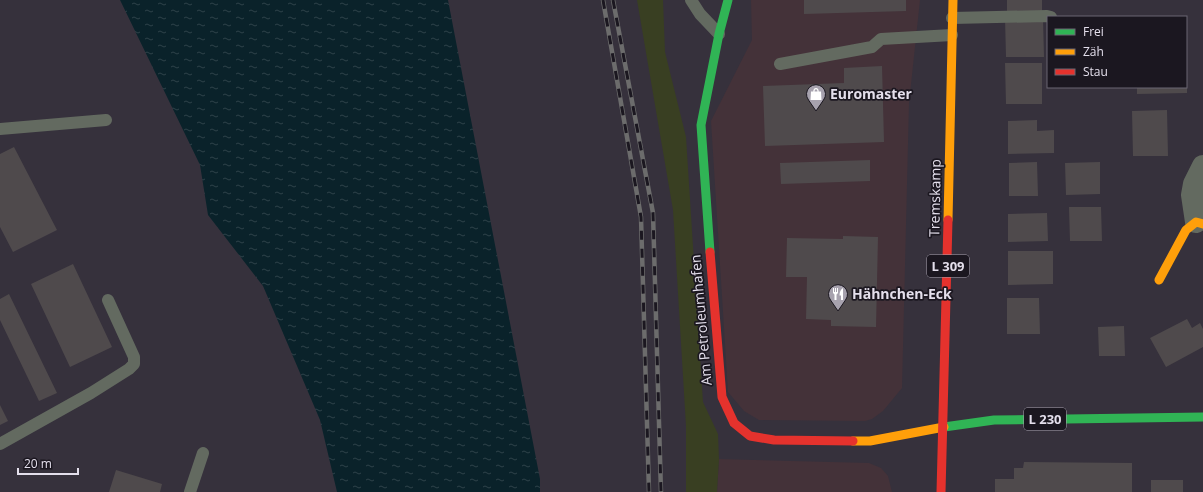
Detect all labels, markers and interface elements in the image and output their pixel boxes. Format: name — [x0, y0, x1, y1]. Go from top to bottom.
legend — [1047, 16, 1187, 88]
text: Frei — [1083, 23, 1104, 40]
text: Zäh — [1083, 43, 1104, 60]
text: Stau — [1083, 63, 1108, 80]
shop icon: Euromaster — [805, 83, 827, 111]
place label: Euromaster — [830, 84, 913, 103]
street label: Tremskamp — [924, 159, 945, 237]
street label: Am Petroleumhafen — [685, 254, 716, 386]
road number: L 309 — [927, 255, 969, 277]
restaurant icon: Hähnchen-Eck — [827, 283, 849, 311]
place label: Hähnchen-Eck — [852, 284, 952, 303]
road number: L 230 — [1024, 408, 1066, 430]
scale bar — [18, 450, 78, 476]
text: 20 m — [24, 455, 52, 472]

